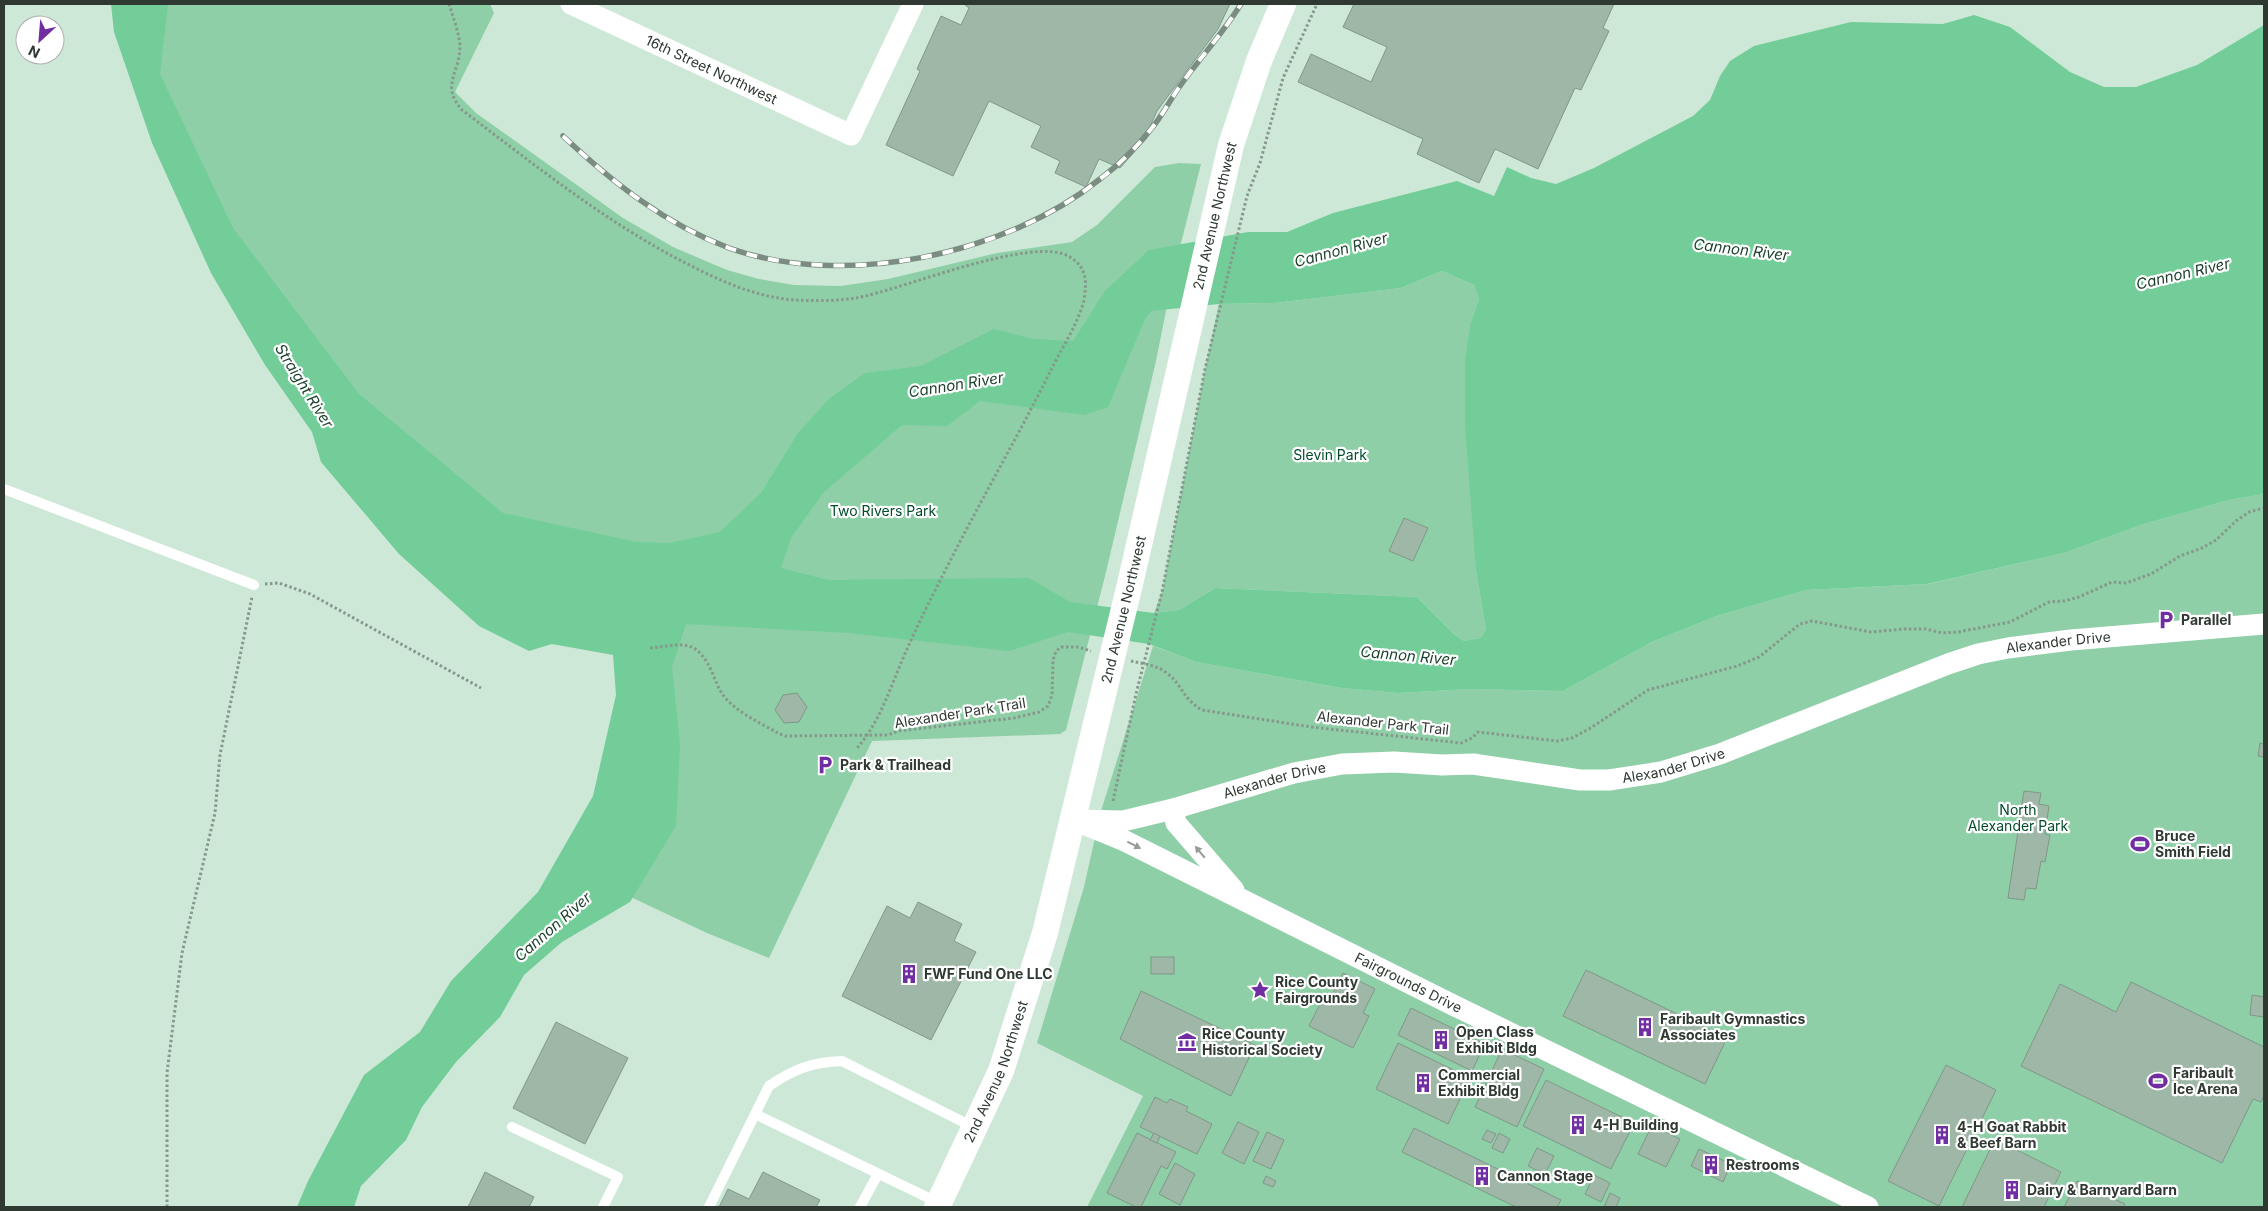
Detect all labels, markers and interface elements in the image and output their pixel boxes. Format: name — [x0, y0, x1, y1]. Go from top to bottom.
north arrow — [15, 15, 65, 65]
street label: 16th Street Northwest — [643, 31, 781, 107]
text: N — [26, 42, 43, 62]
street label: 2nd Avenue Northwest — [1189, 139, 1240, 291]
water label: Cannon River — [1292, 228, 1390, 271]
water label: Cannon River — [1692, 234, 1790, 265]
water label: Cannon River — [2134, 253, 2232, 294]
water label: Straight River — [271, 340, 338, 432]
water label: Cannon River — [907, 368, 1005, 401]
park label: Slevin Park — [1293, 446, 1367, 463]
park label: Two Rivers Park — [830, 502, 937, 519]
street label: 2nd Avenue Northwest — [1097, 534, 1149, 685]
parking icon: Parallel — [2155, 609, 2177, 631]
place label: Parallel — [2181, 611, 2231, 628]
street label: Alexander Drive — [2005, 628, 2111, 656]
water label: Cannon River — [1360, 642, 1457, 669]
street label: Alexander Park Trail — [893, 694, 1027, 731]
street label: Alexander Park Trail — [1316, 707, 1450, 738]
street label: Alexander Drive — [1621, 744, 1727, 786]
parking icon: Park & Trailhead — [814, 754, 836, 776]
place label: Park & Trailhead — [840, 756, 951, 773]
street label: Alexander Drive — [1221, 758, 1327, 802]
park label: North Alexander Park — [1968, 801, 2069, 834]
place label: Bruce Smith Field — [2155, 827, 2231, 860]
sports icon: Bruce Smith Field — [2129, 833, 2151, 855]
one-way arrow — [1126, 841, 1141, 849]
one-way arrow — [1194, 846, 1206, 858]
water label: Cannon River — [510, 888, 595, 965]
street label: Fairgrounds Drive — [1352, 948, 1465, 1016]
building icon: FWF Fund One LLC — [898, 963, 920, 985]
place label: FWF Fund One LLC — [924, 965, 1053, 982]
place label: Rice County Fairgrounds — [1275, 973, 1359, 1006]
place icon: Rice County Fairgrounds — [1249, 979, 1271, 1001]
street label: 2nd Avenue Northwest — [960, 998, 1031, 1145]
place label: Faribault Gymnastics Associates — [1660, 1010, 1806, 1043]
building icon: Faribault Gymnastics Associates — [1634, 1016, 1656, 1038]
place label: Open Class Exhibit Bldg — [1456, 1023, 1537, 1056]
place label: Rice County Historical Society — [1202, 1025, 1323, 1058]
building icon: Open Class Exhibit Bldg — [1430, 1029, 1452, 1051]
museum icon: Rice County Historical Society — [1176, 1031, 1198, 1053]
place label: Faribault Ice Arena — [2173, 1064, 2238, 1097]
place label: Commercial Exhibit Bldg — [1438, 1066, 1520, 1099]
sports icon: Faribault Ice Arena — [2147, 1070, 2169, 1092]
building icon: Commercial Exhibit Bldg — [1412, 1072, 1434, 1094]
building icon: 4-H Building — [1567, 1114, 1589, 1136]
place label: 4-H Building — [1593, 1116, 1679, 1133]
place label: 4-H Goat Rabbit & Beef Barn — [1957, 1118, 2066, 1151]
building icon: 4-H Goat Rabbit & Beef Barn — [1931, 1124, 1953, 1146]
building icon: Restrooms — [1700, 1154, 1722, 1176]
place label: Restrooms — [1726, 1156, 1800, 1173]
building icon: Cannon Stage — [1471, 1165, 1493, 1187]
place label: Cannon Stage — [1497, 1167, 1593, 1184]
building icon: Dairy & Barnyard Barn — [2001, 1179, 2023, 1201]
place label: Dairy & Barnyard Barn — [2027, 1181, 2177, 1198]

